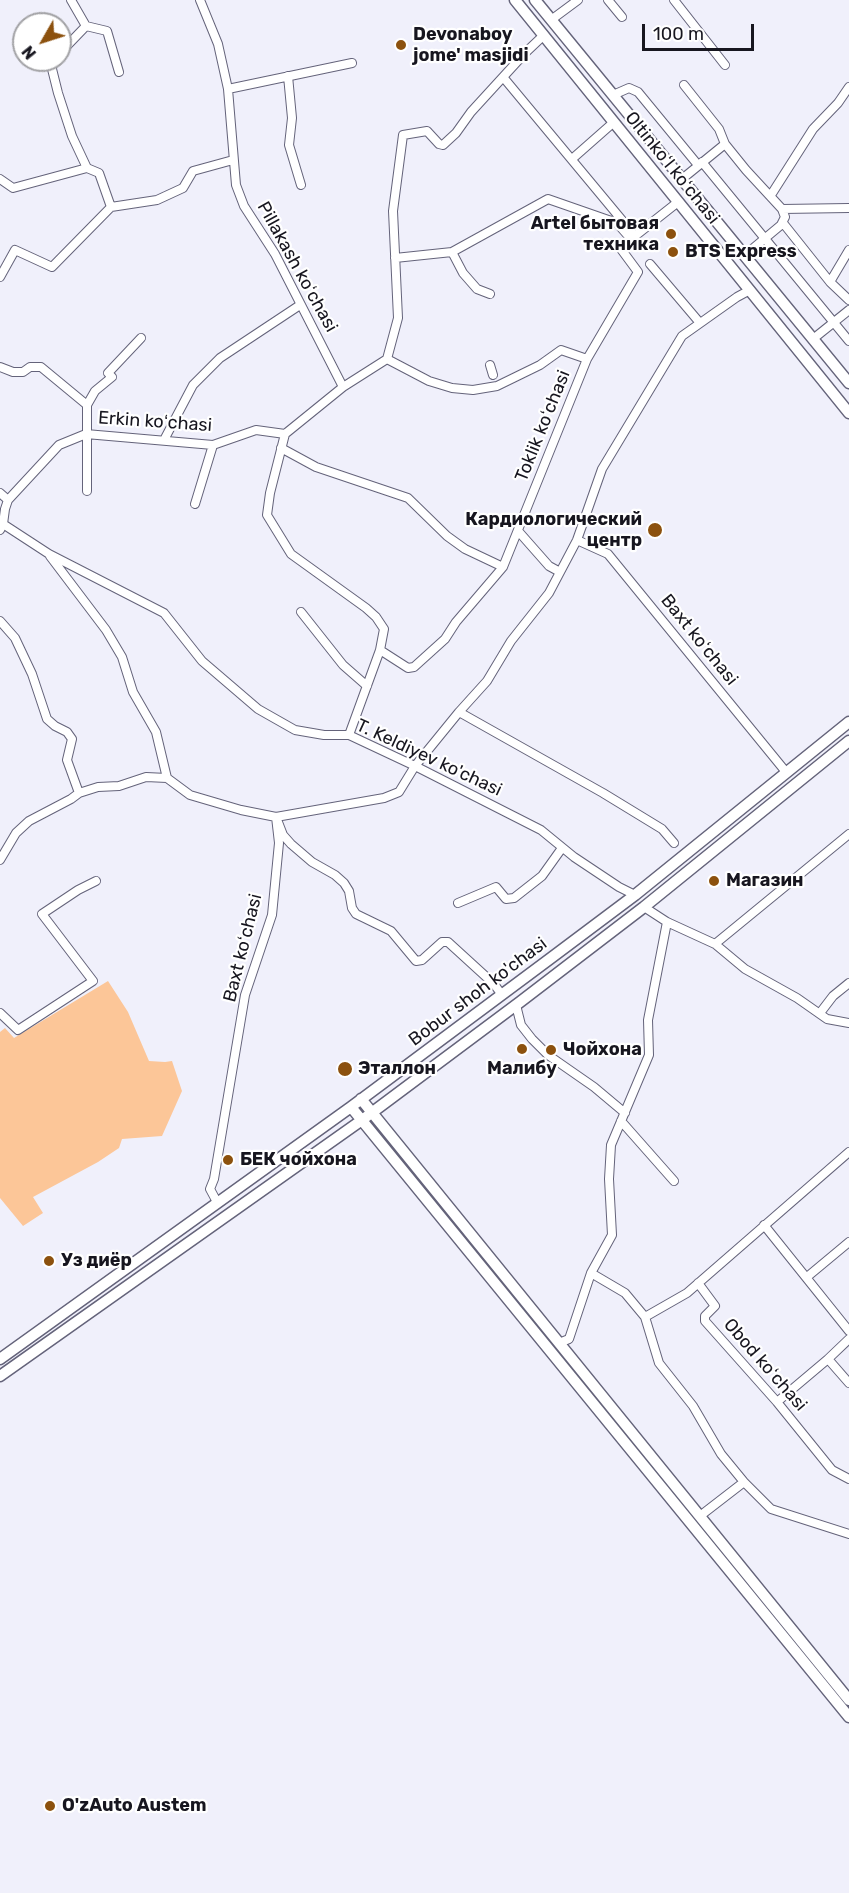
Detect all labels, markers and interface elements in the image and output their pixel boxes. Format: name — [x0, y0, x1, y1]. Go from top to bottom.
north arrow — [12, 12, 72, 72]
scale bar — [645, 12, 758, 50]
text: 100 m — [653, 23, 704, 45]
place label: Devonaboy jome' masjidi — [413, 24, 529, 66]
marker: Devonaboy jome' masjidi — [394, 38, 408, 52]
text: N — [18, 42, 40, 63]
street label: Oltinkoʻl koʻchasi — [620, 107, 724, 229]
street label: Pillakash koʻchasi — [252, 198, 342, 336]
place label: Artel бытовая техника — [531, 213, 659, 256]
marker: Artel бытовая техника — [664, 227, 678, 241]
place label: BTS Express — [685, 241, 797, 263]
marker: BTS Express — [666, 245, 680, 259]
street label: Toklik koʻchasi — [511, 367, 575, 485]
street label: Erkin koʻchasi — [97, 407, 213, 437]
place label: Кардиологический центр — [465, 509, 642, 552]
marker: Кардиологический центр — [646, 521, 664, 539]
street label: Baxt koʻchasi — [656, 590, 742, 690]
street label: T. Keldiyev ko'chasi — [353, 715, 505, 801]
place label: Магазин — [726, 870, 803, 892]
marker: Магазин — [707, 874, 721, 888]
street label: Baxt koʻchasi — [219, 892, 267, 1004]
street label: Bobur shoh ko'chasi — [405, 933, 551, 1051]
place label: Чойхона — [563, 1039, 642, 1061]
marker: Малибу — [515, 1042, 529, 1056]
marker: Чойхона — [544, 1043, 558, 1057]
place label: Эталлон — [358, 1058, 436, 1080]
place label: Малибу — [487, 1058, 557, 1080]
marker: Эталлон — [336, 1060, 354, 1078]
place label: БЕК чойхона — [240, 1149, 357, 1171]
marker: БЕК чойхона — [221, 1153, 235, 1167]
place label: Уз диёр — [61, 1250, 132, 1272]
marker: Уз диёр — [42, 1254, 56, 1268]
street label: Obod koʻchasi — [719, 1314, 811, 1416]
place label: O'zAuto Austem — [62, 1795, 207, 1817]
marker: O'zAuto Austem — [43, 1799, 57, 1813]

